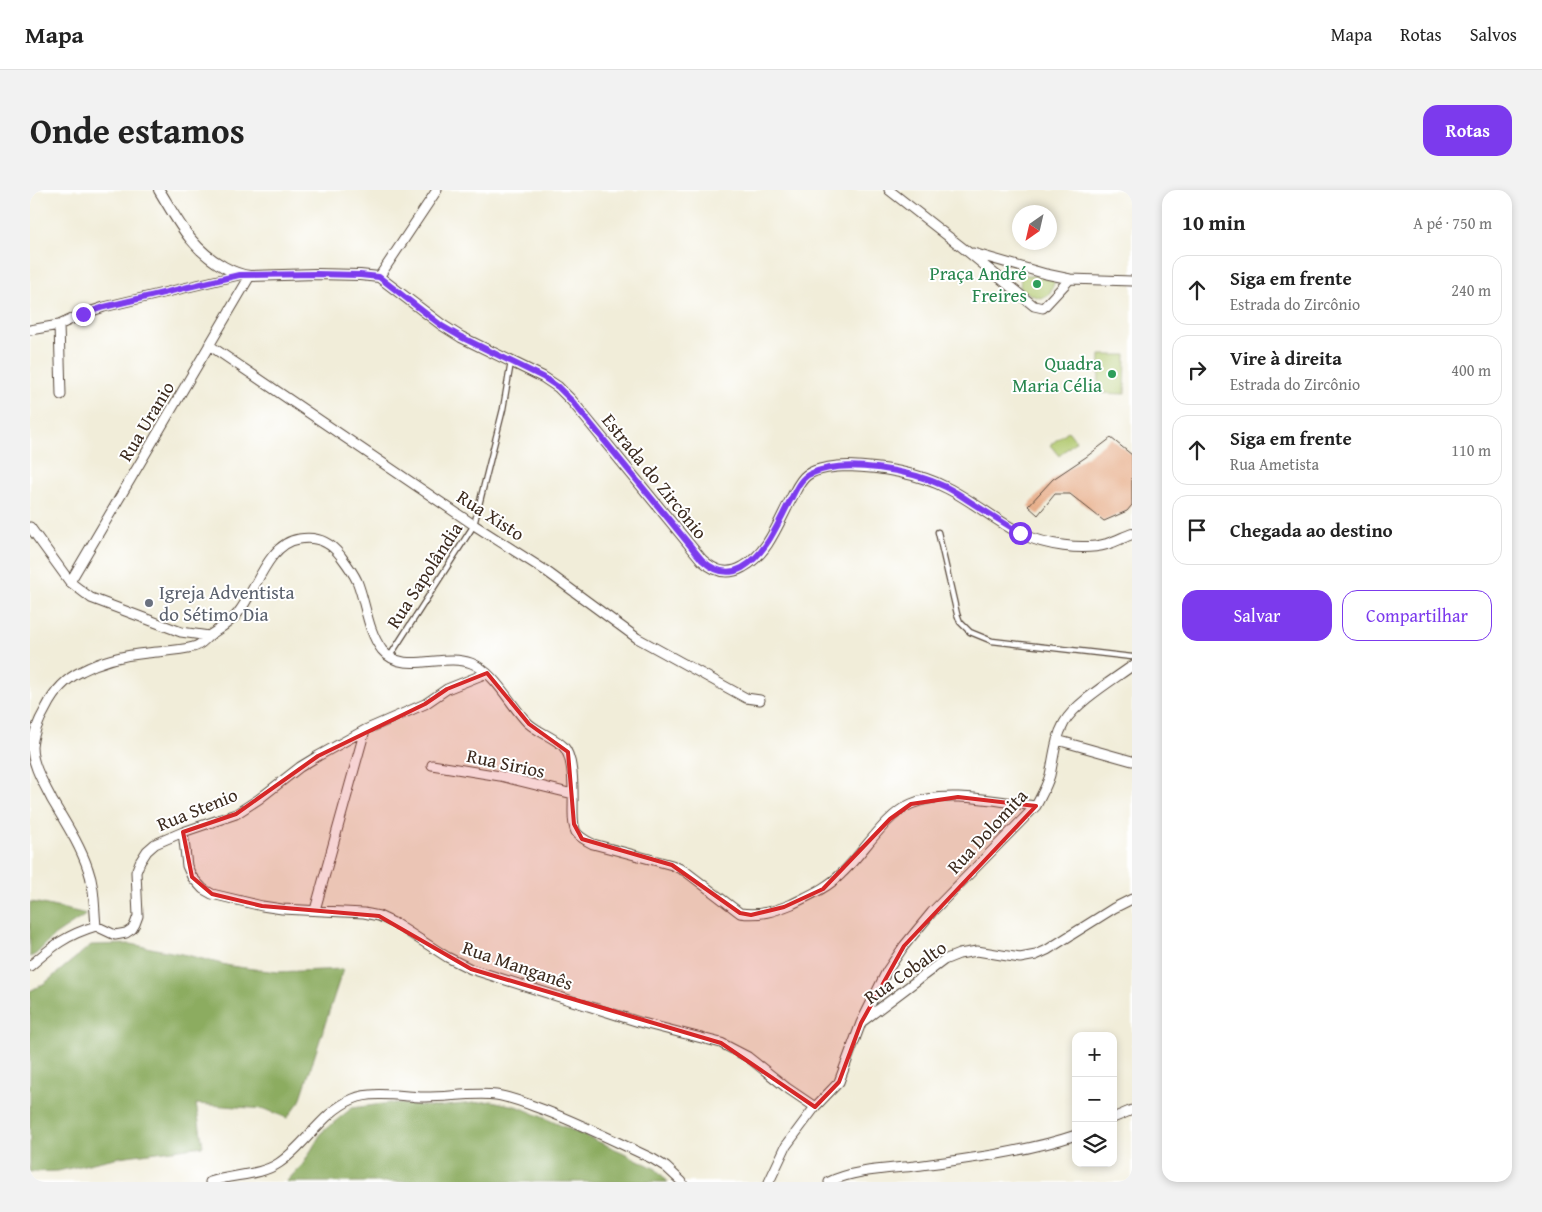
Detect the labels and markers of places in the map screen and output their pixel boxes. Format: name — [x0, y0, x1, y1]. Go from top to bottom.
place label: Praça André Freires — [929, 259, 1027, 309]
marker: Praça André Freires — [1031, 278, 1043, 290]
place label: Quadra Maria Célia — [1012, 349, 1102, 399]
marker: Quadra Maria Célia — [1106, 368, 1118, 380]
place label: Igreja Adventista do Sétimo Dia — [159, 578, 295, 628]
marker: Igreja Adventista do Sétimo Dia — [143, 597, 155, 609]

